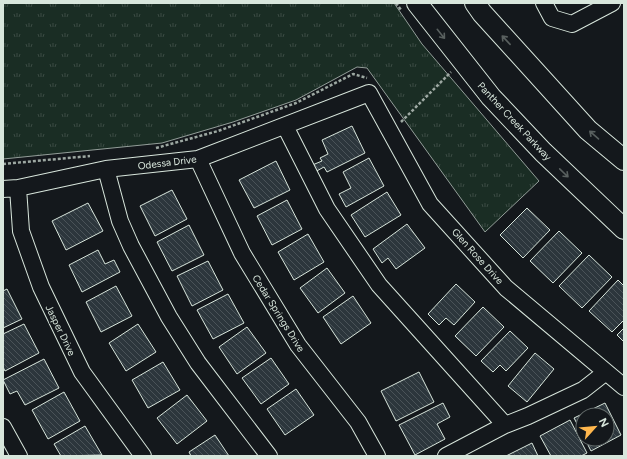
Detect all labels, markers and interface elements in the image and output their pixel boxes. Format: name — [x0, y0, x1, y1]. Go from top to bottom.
one-way arrow — [436, 29, 445, 40]
one-way arrow — [502, 35, 511, 45]
street label: Panther Creek Parkway — [475, 79, 555, 164]
one-way arrow — [589, 130, 600, 139]
street label: Odessa Drive — [137, 152, 198, 173]
one-way arrow — [559, 168, 569, 177]
street label: Glen Rose Drive — [449, 226, 507, 287]
street label: Cedar Springs Drive — [249, 272, 308, 355]
street label: Jasper Drive — [43, 303, 79, 358]
north arrow — [575, 407, 615, 447]
text: N — [596, 416, 611, 429]

